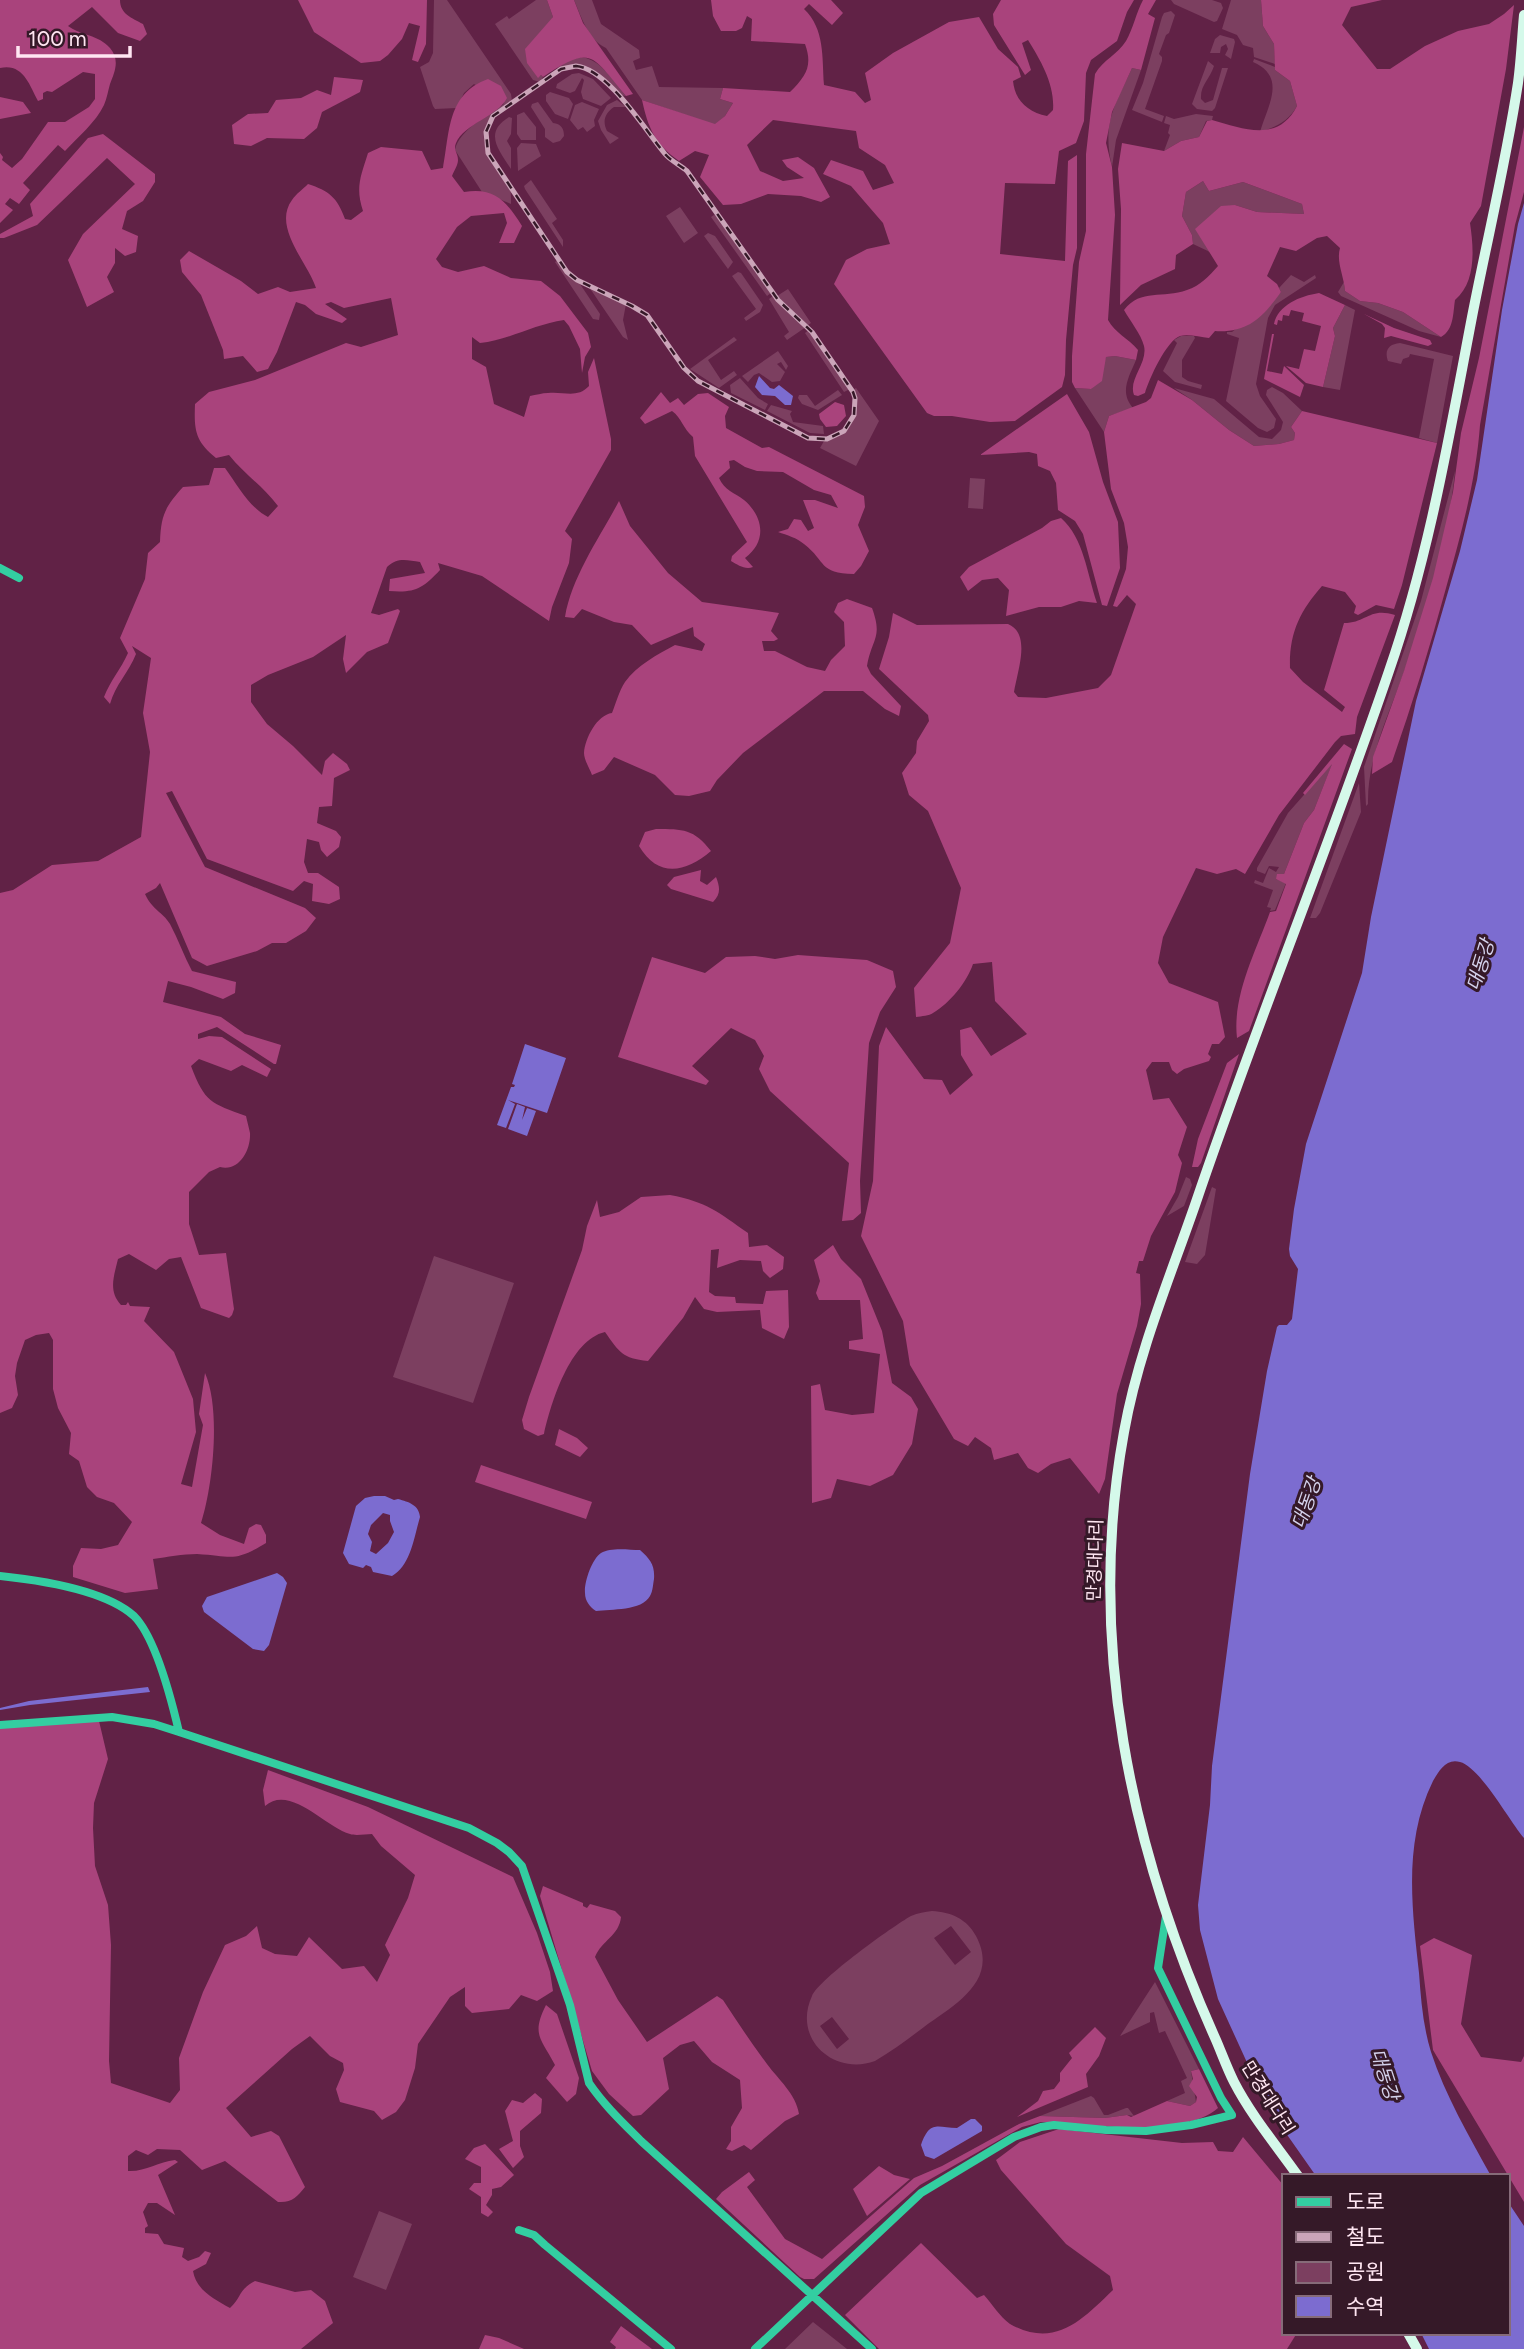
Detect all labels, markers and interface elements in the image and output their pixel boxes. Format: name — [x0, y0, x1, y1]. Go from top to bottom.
scale bar — [18, 14, 130, 58]
text: 100 m — [28, 26, 87, 51]
water label: 대동강 — [1462, 934, 1500, 994]
water label: 대동강 — [1287, 1472, 1327, 1532]
street label: 만경대다리 — [1083, 1518, 1107, 1602]
water label: 대동강 — [1365, 2046, 1404, 2105]
street label: 만경대다리 — [1237, 2057, 1299, 2139]
legend — [1282, 2174, 1510, 2335]
text: 도로 — [1346, 2189, 1385, 2214]
text: 철도 — [1346, 2224, 1385, 2249]
text: 공원 — [1346, 2259, 1385, 2284]
text: 수역 — [1346, 2294, 1385, 2319]

